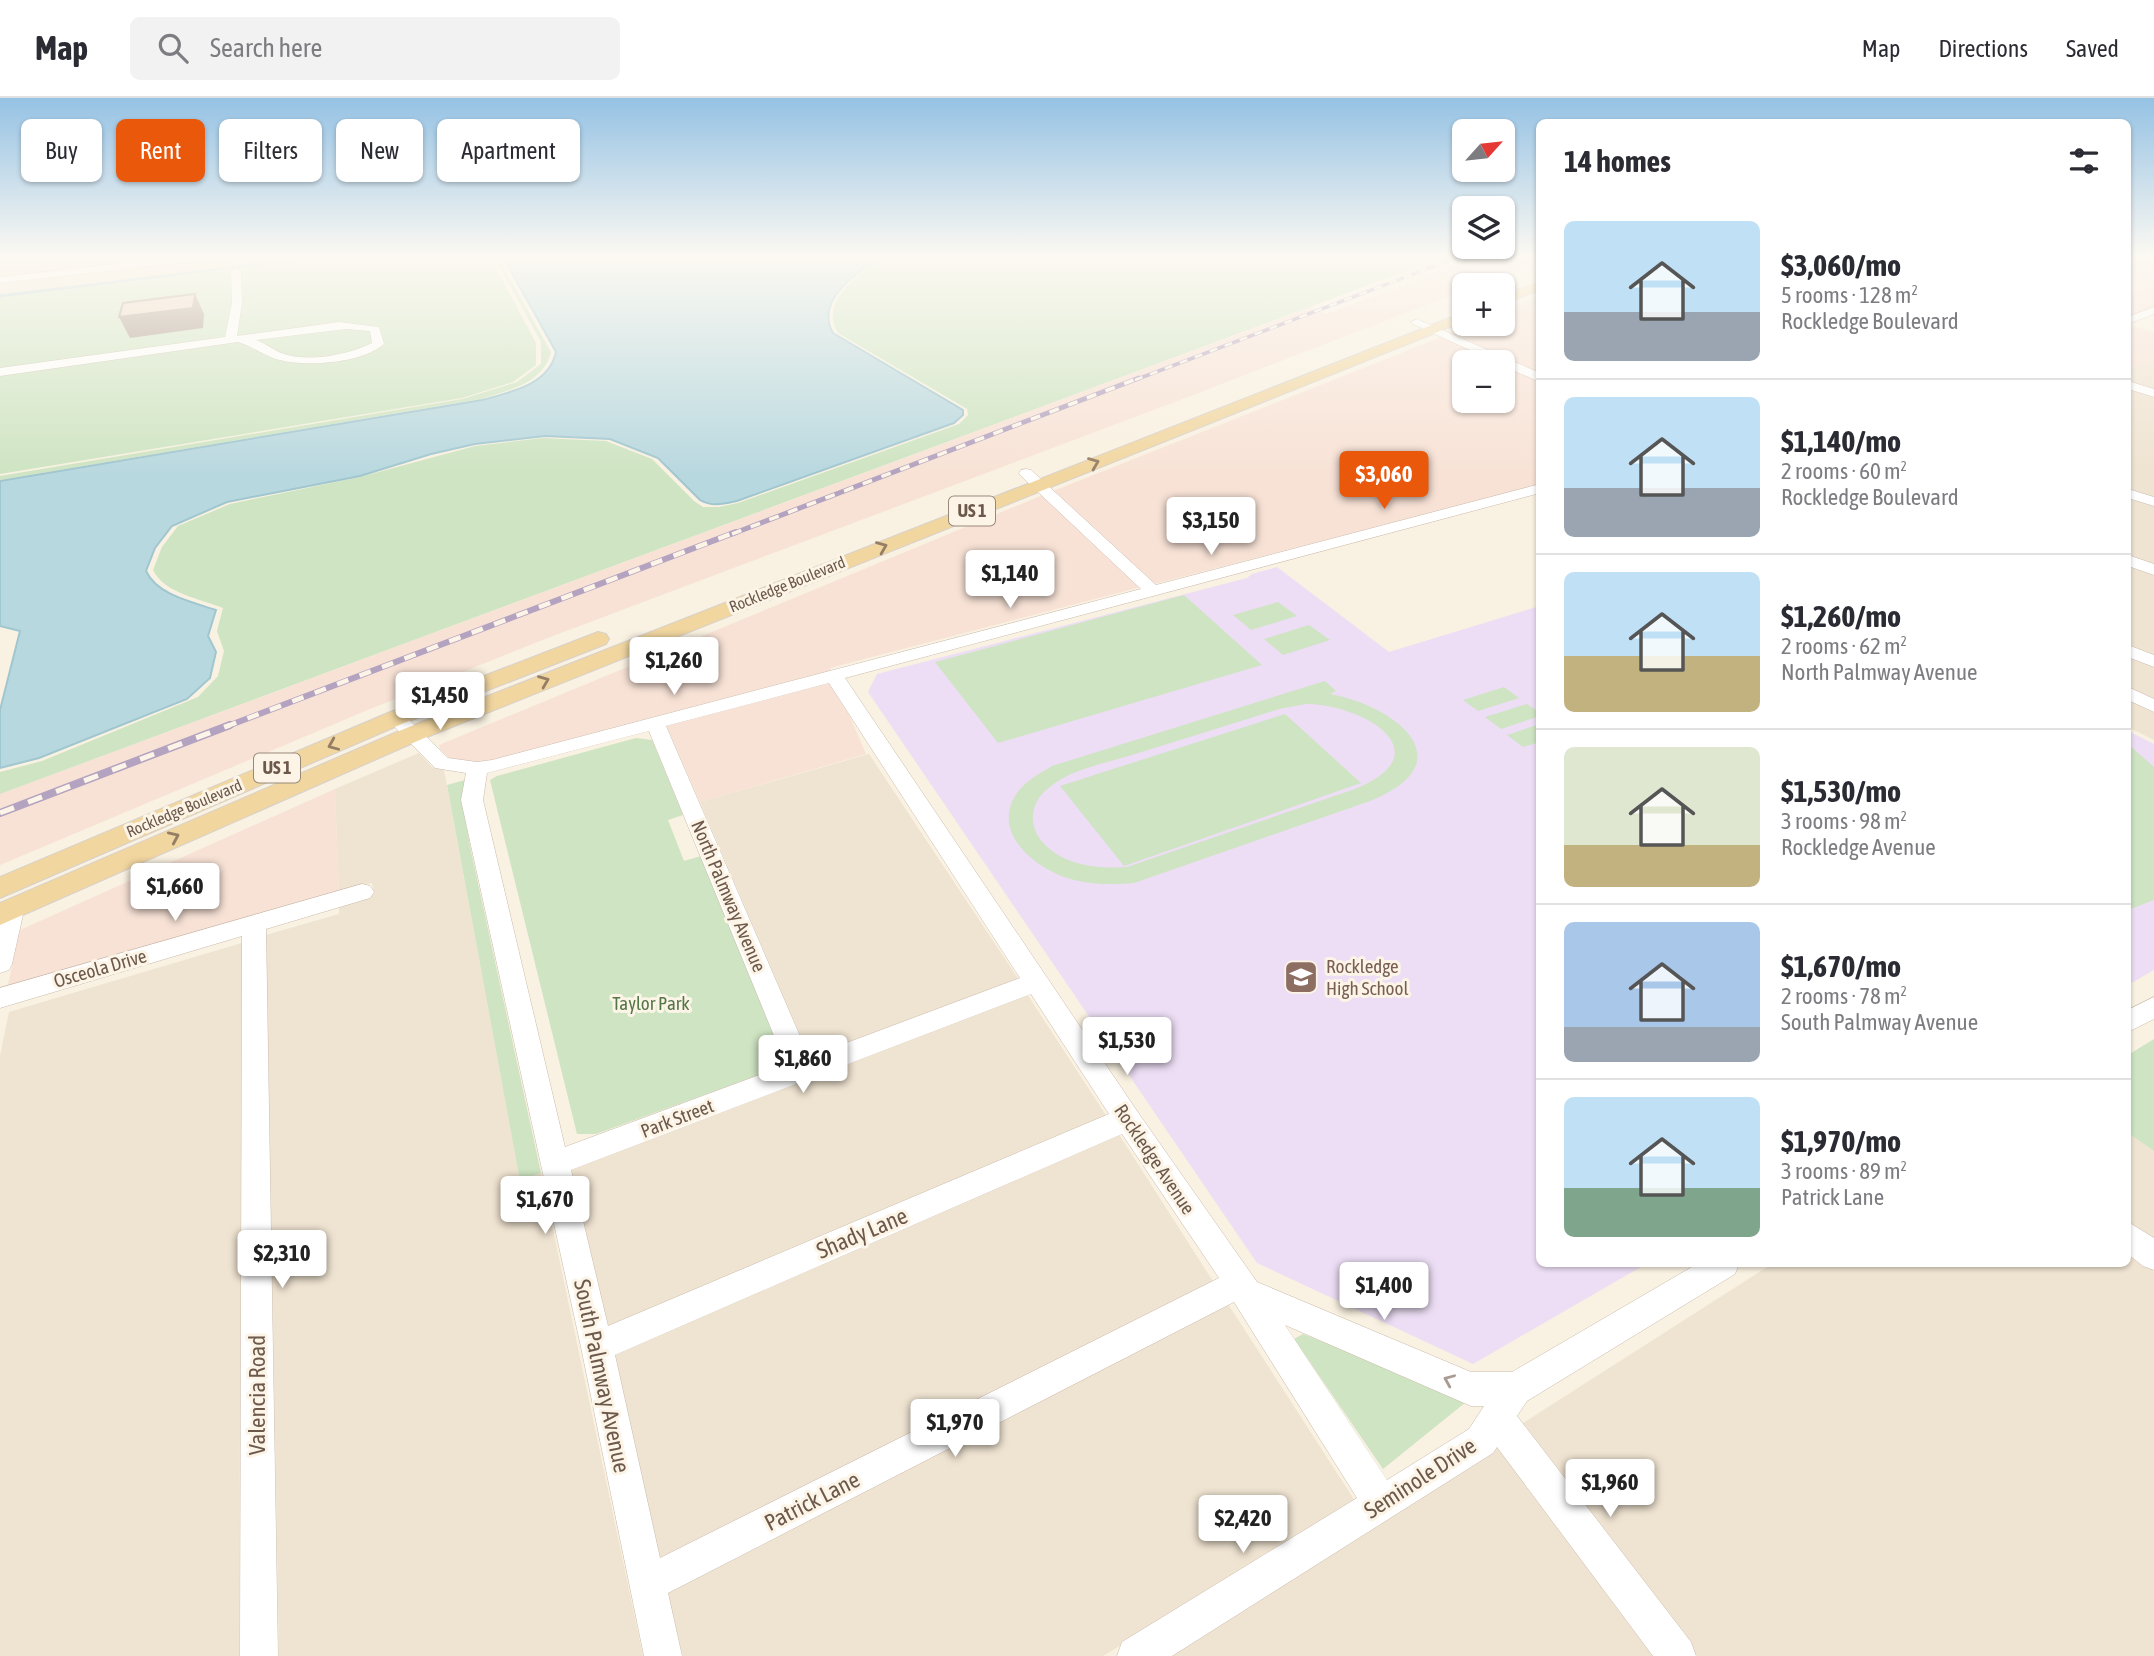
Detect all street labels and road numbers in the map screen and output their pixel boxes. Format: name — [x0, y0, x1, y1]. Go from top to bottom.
road number: US 1 — [949, 496, 995, 526]
street label: Rockledge Boulevard — [726, 553, 848, 616]
road number: US 1 — [254, 754, 300, 782]
street label: Rockledge Boulevard — [124, 776, 245, 841]
street label: North Palmway Avenue — [687, 817, 771, 975]
street label: Osceola Drive — [51, 944, 149, 992]
street label: Park Street — [638, 1094, 716, 1142]
street label: Rockledge Avenue — [1110, 1100, 1200, 1218]
street label: Shady Lane — [813, 1202, 911, 1264]
street label: South Palmway Avenue — [569, 1277, 635, 1475]
street label: Valencia Road — [244, 1335, 270, 1455]
street label: Seminole Drive — [1359, 1432, 1481, 1524]
street label: Patrick Lane — [760, 1466, 864, 1536]

